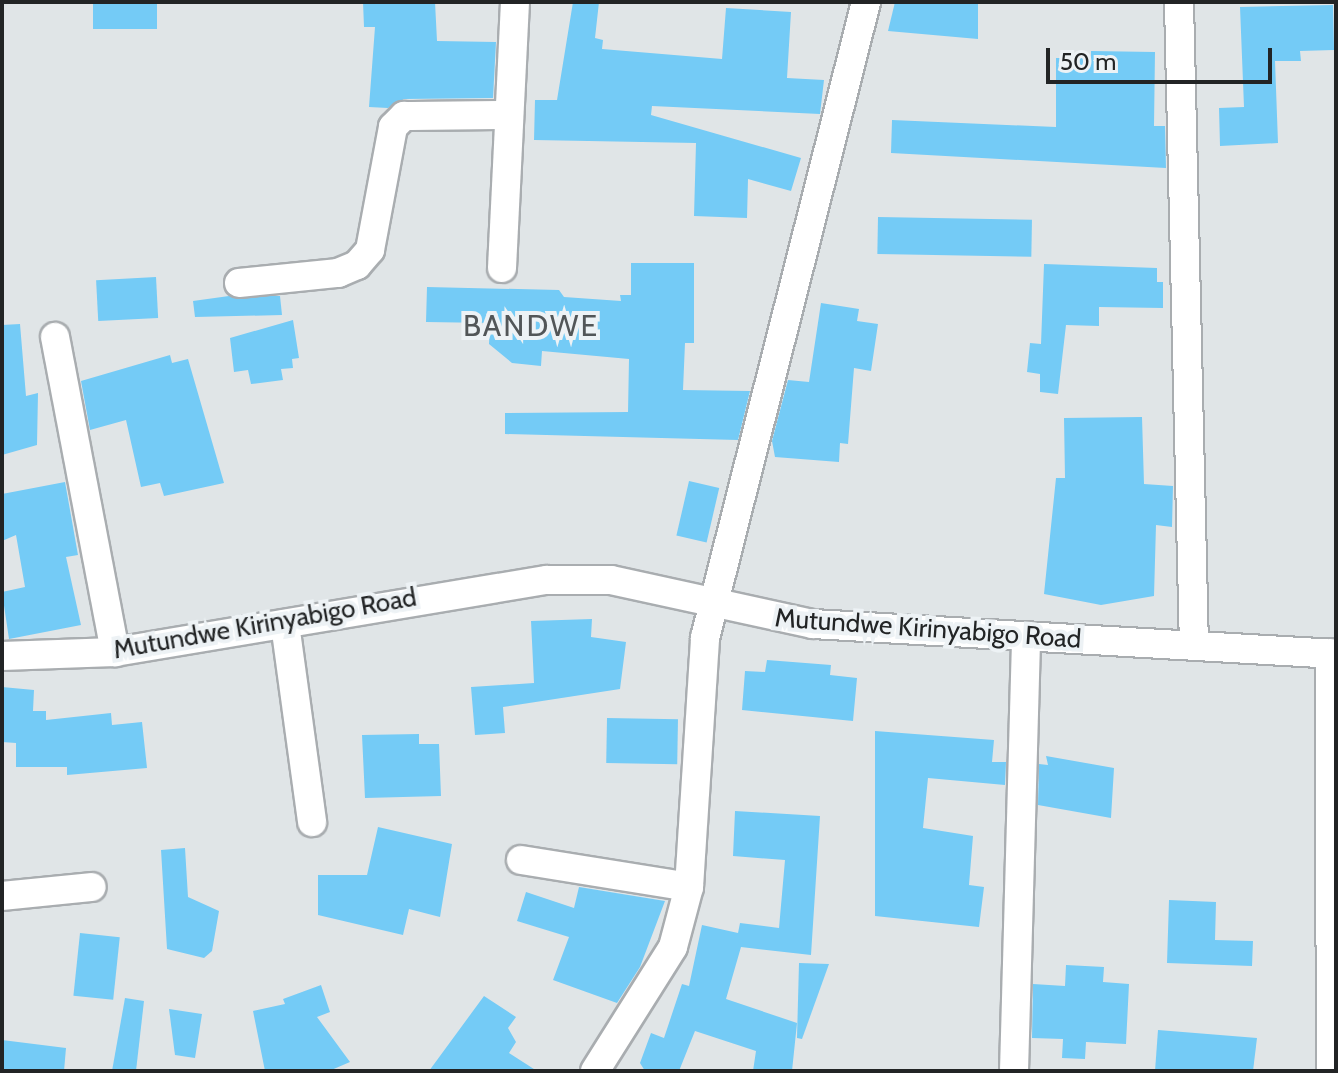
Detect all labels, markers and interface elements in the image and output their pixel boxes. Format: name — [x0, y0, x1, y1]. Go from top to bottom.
scale bar — [1050, 32, 1276, 82]
text: 50 m — [1060, 47, 1116, 76]
district label: BANDWE — [463, 308, 599, 344]
street label: Mutundwe Kirinyabigo Road — [111, 582, 419, 666]
street label: Mutundwe Kirinyabigo Road — [774, 603, 1082, 655]

